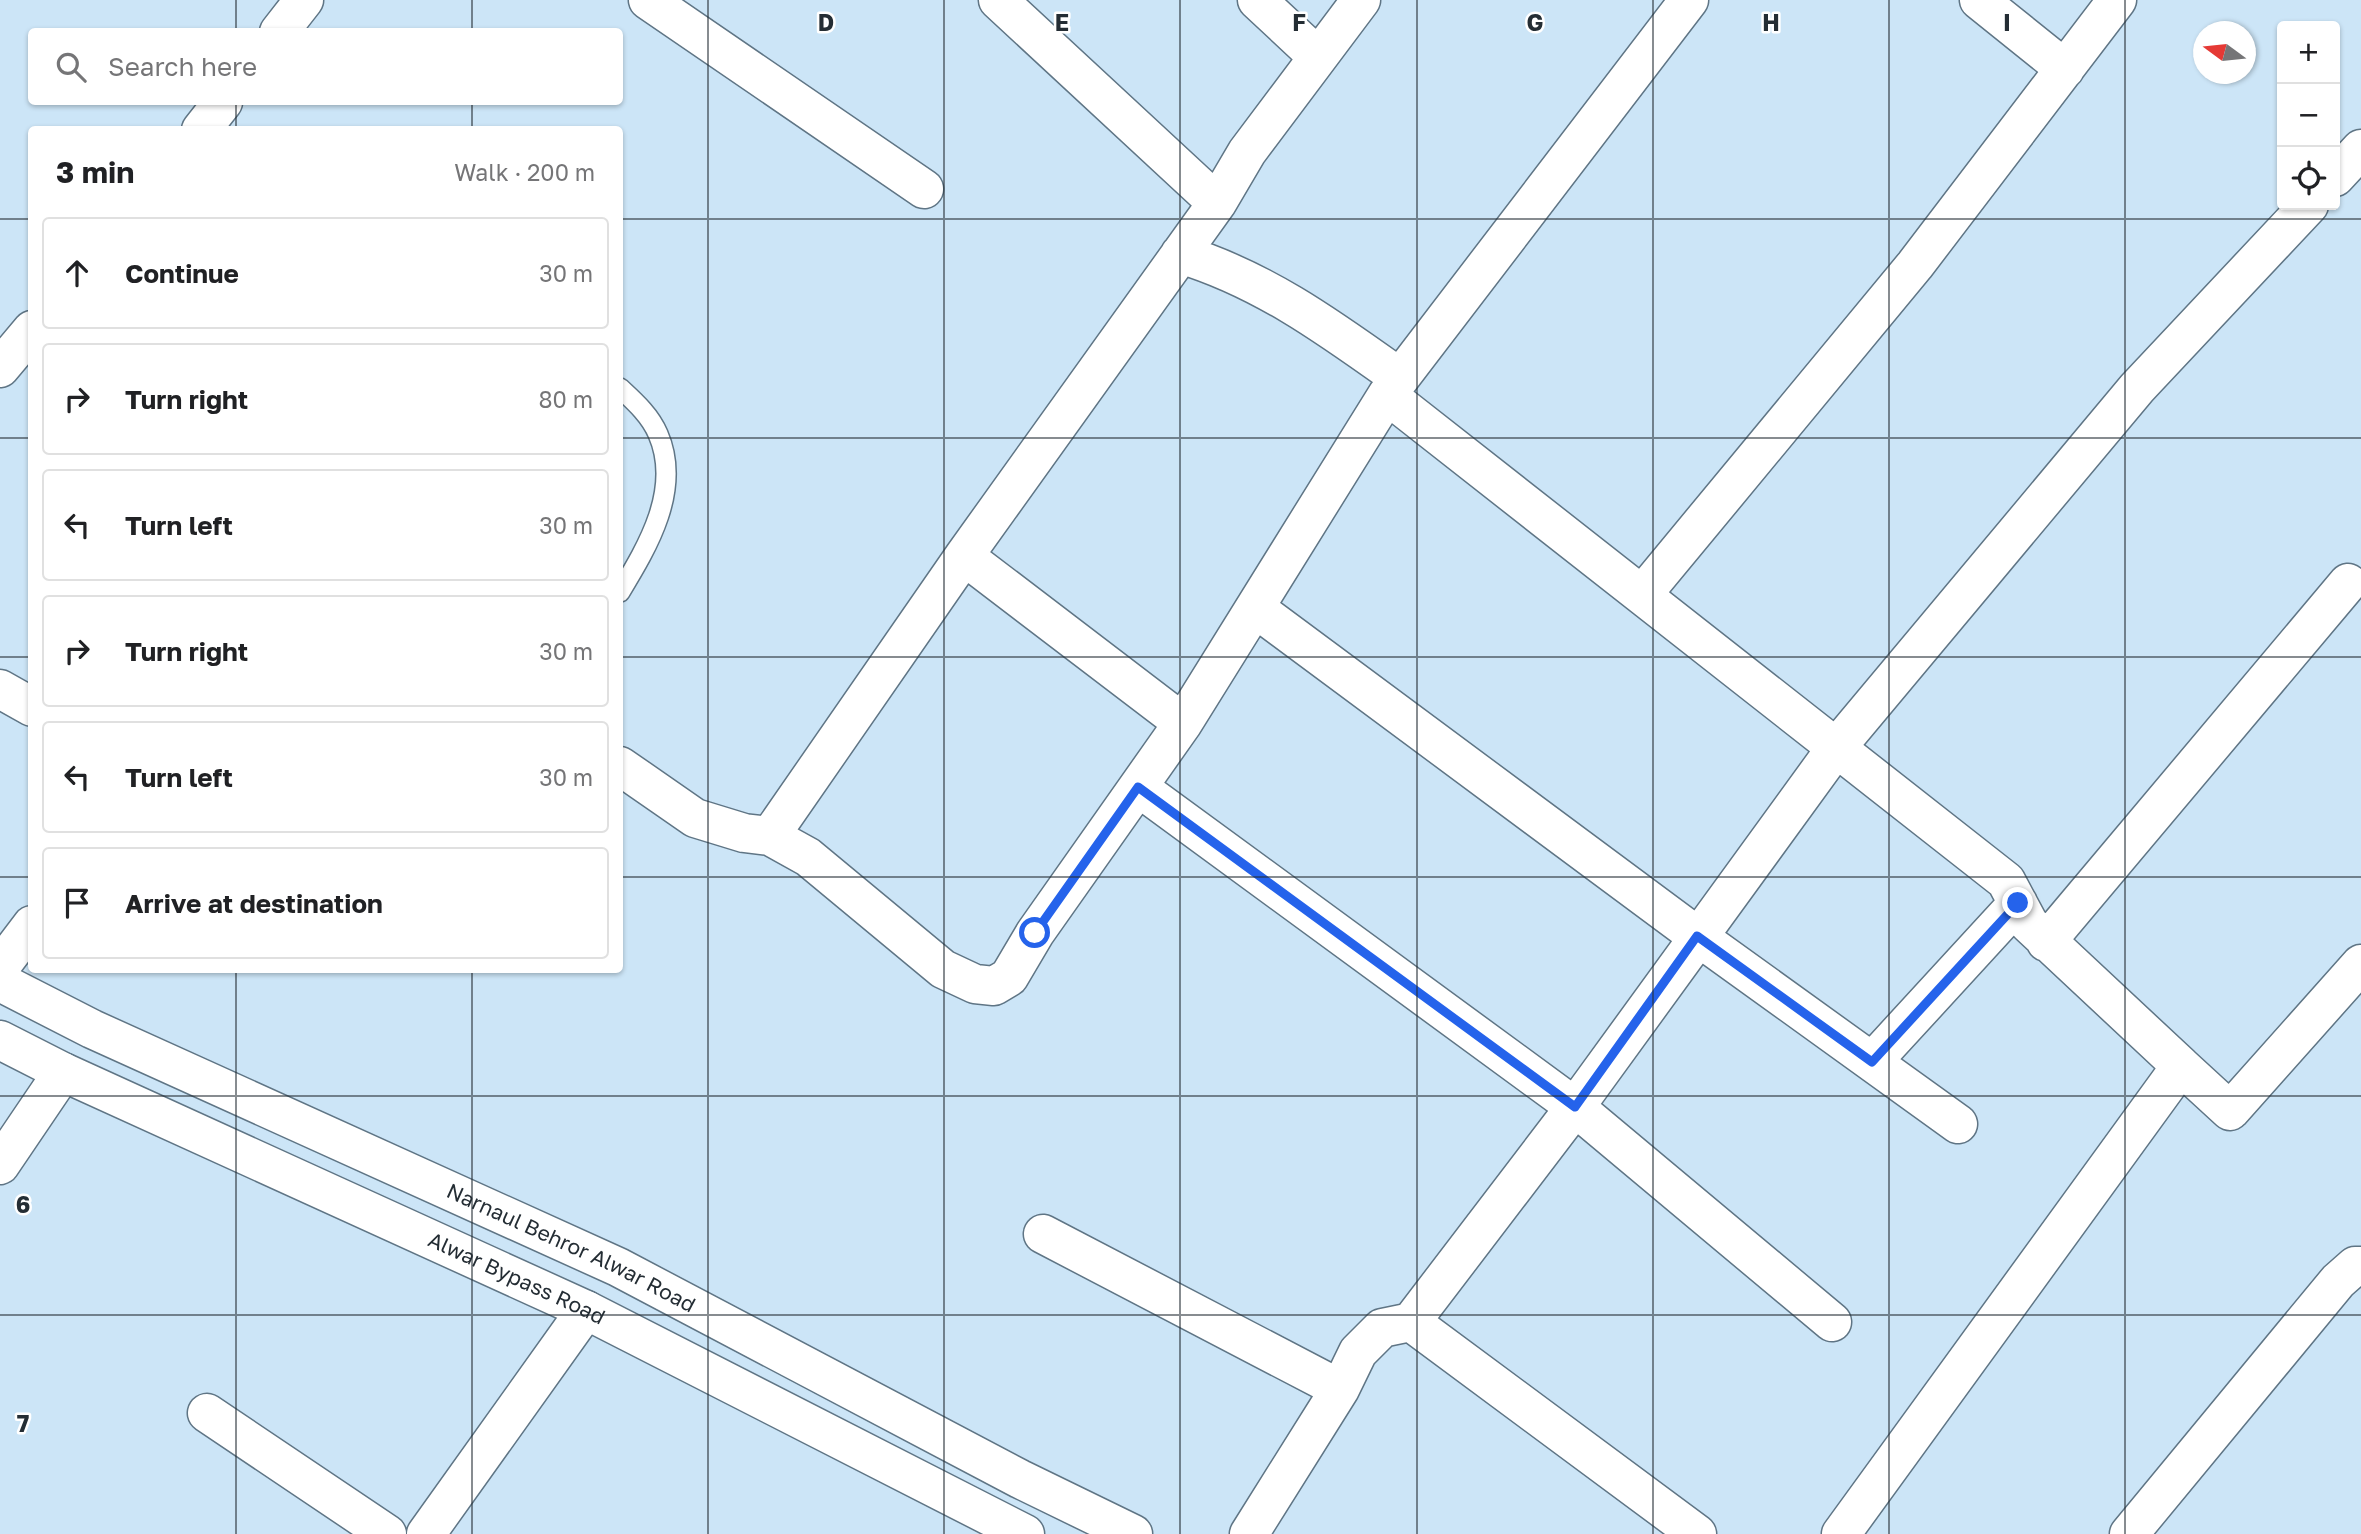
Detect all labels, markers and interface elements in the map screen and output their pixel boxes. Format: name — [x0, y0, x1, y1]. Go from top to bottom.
text: D — [818, 8, 834, 36]
text: E — [1055, 8, 1069, 36]
text: F — [1292, 8, 1306, 36]
text: G — [1527, 8, 1543, 36]
text: H — [1762, 8, 1780, 36]
text: I — [2003, 8, 2011, 36]
north arrow — [2193, 21, 2256, 84]
map controls — [2277, 21, 2340, 210]
button: + — [2277, 21, 2340, 84]
search box — [28, 28, 623, 105]
icon: search — [52, 48, 90, 86]
text: Search here — [108, 51, 257, 82]
button: − — [2277, 84, 2340, 147]
button: locate — [2277, 147, 2340, 210]
text: 3 min — [56, 154, 134, 190]
text: Walk · 200 m — [454, 158, 595, 186]
icon: ahead — [58, 254, 96, 292]
text: Continue — [125, 258, 239, 289]
text: 30 m — [539, 259, 593, 287]
icon: right — [58, 380, 96, 418]
text: Turn right — [125, 384, 248, 415]
text: 80 m — [539, 385, 593, 413]
icon: left — [58, 506, 96, 544]
text: Turn left — [125, 510, 233, 541]
text: 30 m — [539, 511, 593, 539]
icon: right — [58, 632, 96, 670]
text: Turn right — [125, 636, 248, 667]
text: 30 m — [539, 637, 593, 665]
icon: left — [58, 758, 96, 796]
text: Turn left — [125, 762, 233, 793]
text: 30 m — [539, 763, 593, 791]
icon: arrive — [58, 884, 96, 922]
route end — [2002, 887, 2033, 918]
text: Arrive at destination — [125, 888, 383, 919]
route start — [1019, 917, 1050, 948]
street label: Narnaul Behror Alwar Road — [443, 1177, 700, 1318]
text: 6 — [16, 1190, 30, 1218]
street label: Alwar Bypass Road — [424, 1226, 610, 1330]
text: 7 — [17, 1409, 29, 1437]

